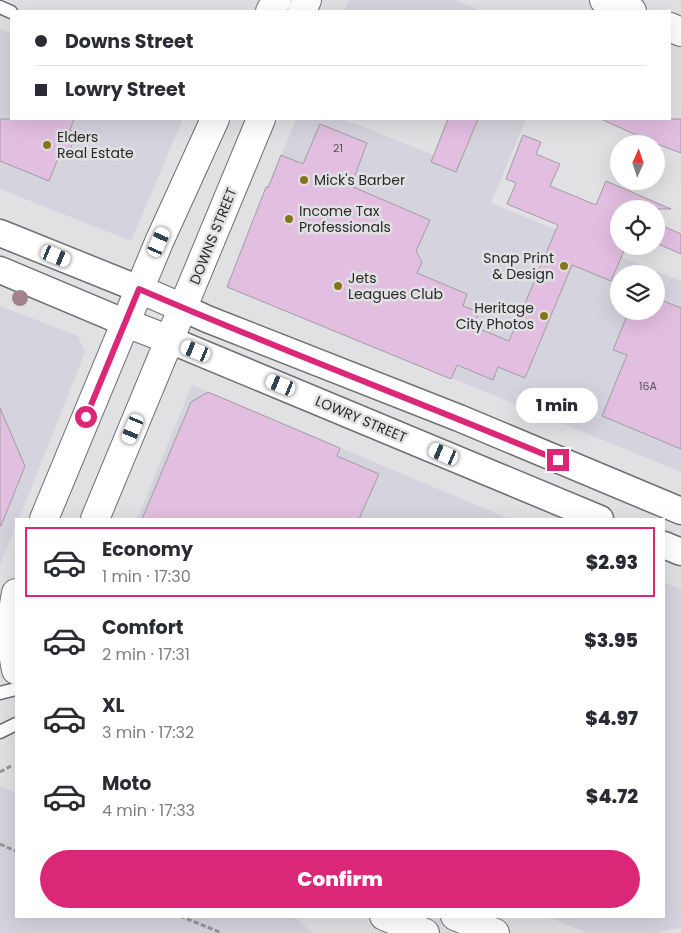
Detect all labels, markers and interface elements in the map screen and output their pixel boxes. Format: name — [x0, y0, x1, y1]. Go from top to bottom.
text: Downs Street — [65, 28, 193, 55]
text: Lowry Street — [65, 76, 185, 103]
place label: Elders Real Estate — [57, 127, 134, 163]
north arrow — [610, 135, 665, 190]
map controls — [610, 135, 665, 320]
marker: Elders Real Estate — [41, 139, 53, 151]
house number: 21 — [333, 140, 343, 156]
place label: Mick's Barber — [314, 170, 405, 190]
marker: Mick's Barber — [298, 174, 310, 186]
street label: DOWNS STREET — [185, 184, 242, 287]
button: locate — [610, 200, 665, 255]
place label: Income Tax Professionals — [299, 201, 391, 237]
marker: Income Tax Professionals — [283, 213, 295, 225]
car — [146, 225, 171, 259]
car — [39, 243, 72, 269]
place label: Snap Print & Design — [483, 248, 554, 284]
marker: Snap Print & Design — [558, 260, 570, 272]
button: layers — [610, 265, 665, 320]
place label: Jets Leagues Club — [348, 268, 443, 304]
marker: Jets Leagues Club — [332, 280, 344, 292]
place label: Heritage City Photos — [456, 298, 534, 334]
marker: Heritage City Photos — [538, 310, 550, 322]
car — [179, 338, 212, 364]
car — [264, 372, 297, 398]
house number: 16A — [639, 378, 658, 394]
callout: 1 min — [517, 388, 599, 422]
street label: LOWRY STREET — [312, 391, 410, 447]
text: 1 min — [536, 394, 578, 417]
route start — [75, 406, 97, 428]
car — [120, 412, 145, 446]
car — [427, 441, 460, 467]
route end — [547, 449, 569, 471]
text: Economy — [102, 536, 193, 563]
icon: car — [42, 540, 87, 585]
text: $2.93 — [586, 549, 638, 576]
text: 1 min · 17:30 — [102, 565, 191, 588]
text: Comfort — [102, 614, 184, 641]
icon: car — [42, 618, 87, 663]
text: $3.95 — [584, 627, 638, 654]
text: 2 min · 17:31 — [102, 643, 190, 666]
text: XL — [102, 692, 125, 719]
icon: car — [42, 696, 87, 741]
text: $4.97 — [585, 705, 638, 732]
text: 3 min · 17:32 — [102, 721, 194, 744]
text: Moto — [102, 770, 151, 797]
icon: car — [42, 774, 87, 819]
text: $4.72 — [586, 783, 638, 810]
text: 4 min · 17:33 — [102, 799, 195, 822]
button: Confirm — [40, 850, 640, 908]

